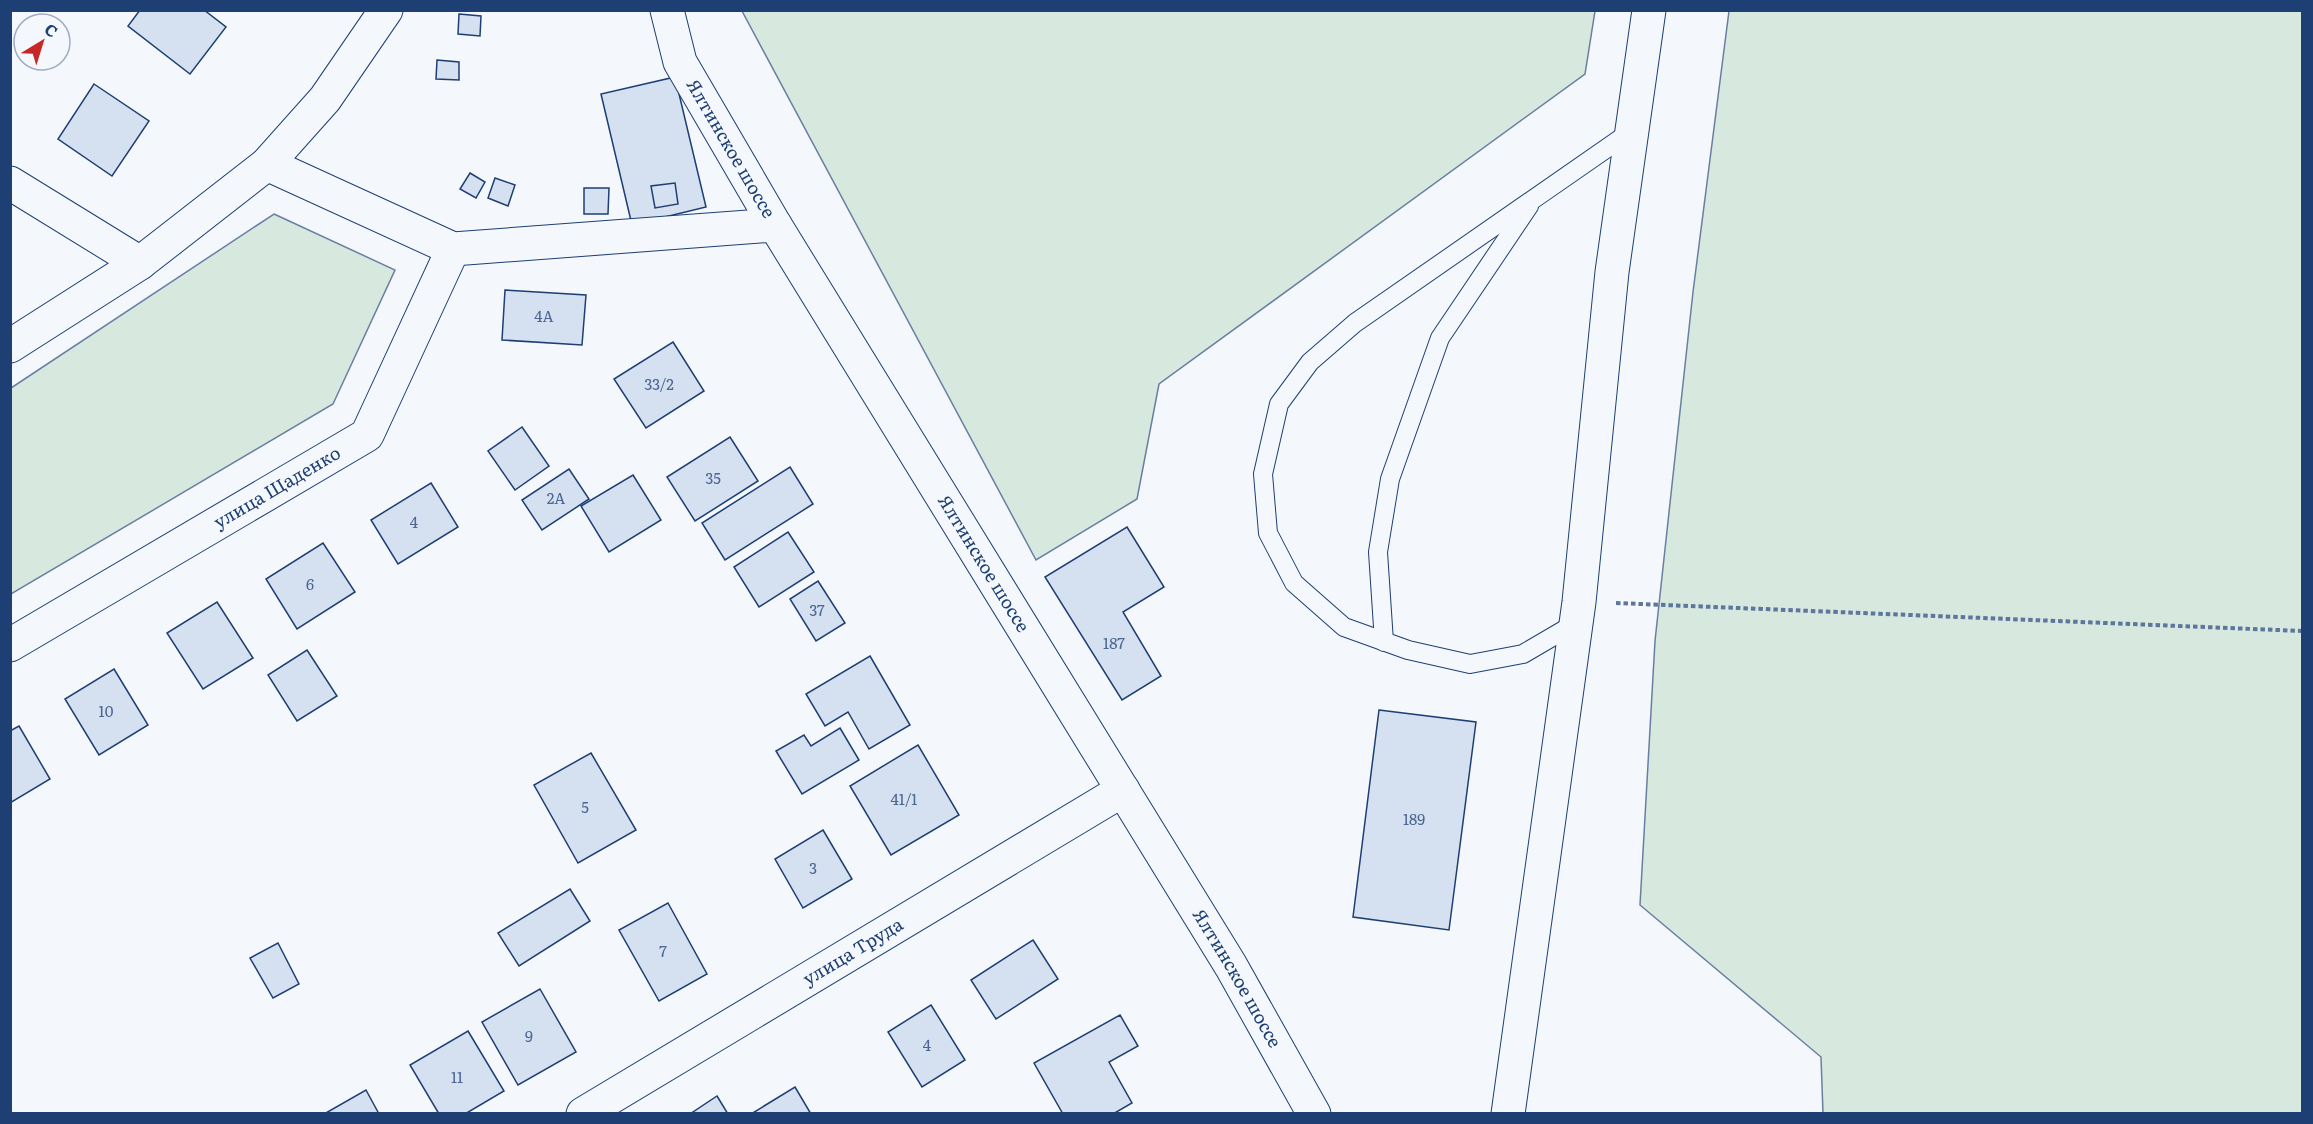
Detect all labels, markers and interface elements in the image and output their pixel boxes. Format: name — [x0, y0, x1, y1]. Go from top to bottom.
north arrow — [12, 12, 72, 72]
text: С — [40, 16, 64, 42]
street label: Ялтинское шоссе — [681, 73, 783, 223]
house number: 4А — [534, 304, 554, 327]
house number: 33/2 — [644, 372, 674, 395]
street label: улица Щаденко — [208, 439, 345, 535]
house number: 35 — [705, 466, 721, 489]
house number: 2А — [547, 486, 565, 509]
street label: Ялтинское шоссе — [932, 489, 1037, 637]
house number: 4 — [410, 510, 418, 533]
house number: 6 — [306, 572, 314, 595]
house number: 37 — [809, 598, 825, 621]
house number: 187 — [1103, 631, 1125, 654]
house number: 10 — [99, 699, 114, 722]
house number: 41/1 — [891, 787, 917, 810]
house number: 5 — [581, 795, 589, 818]
house number: 189 — [1403, 807, 1425, 830]
house number: 3 — [809, 856, 817, 879]
street label: Ялтинское шоссе — [1187, 903, 1289, 1052]
street label: улица Труда — [797, 910, 908, 991]
house number: 7 — [659, 939, 667, 962]
house number: 9 — [525, 1024, 533, 1047]
house number: 4 — [923, 1033, 931, 1056]
house number: 11 — [451, 1065, 463, 1088]

